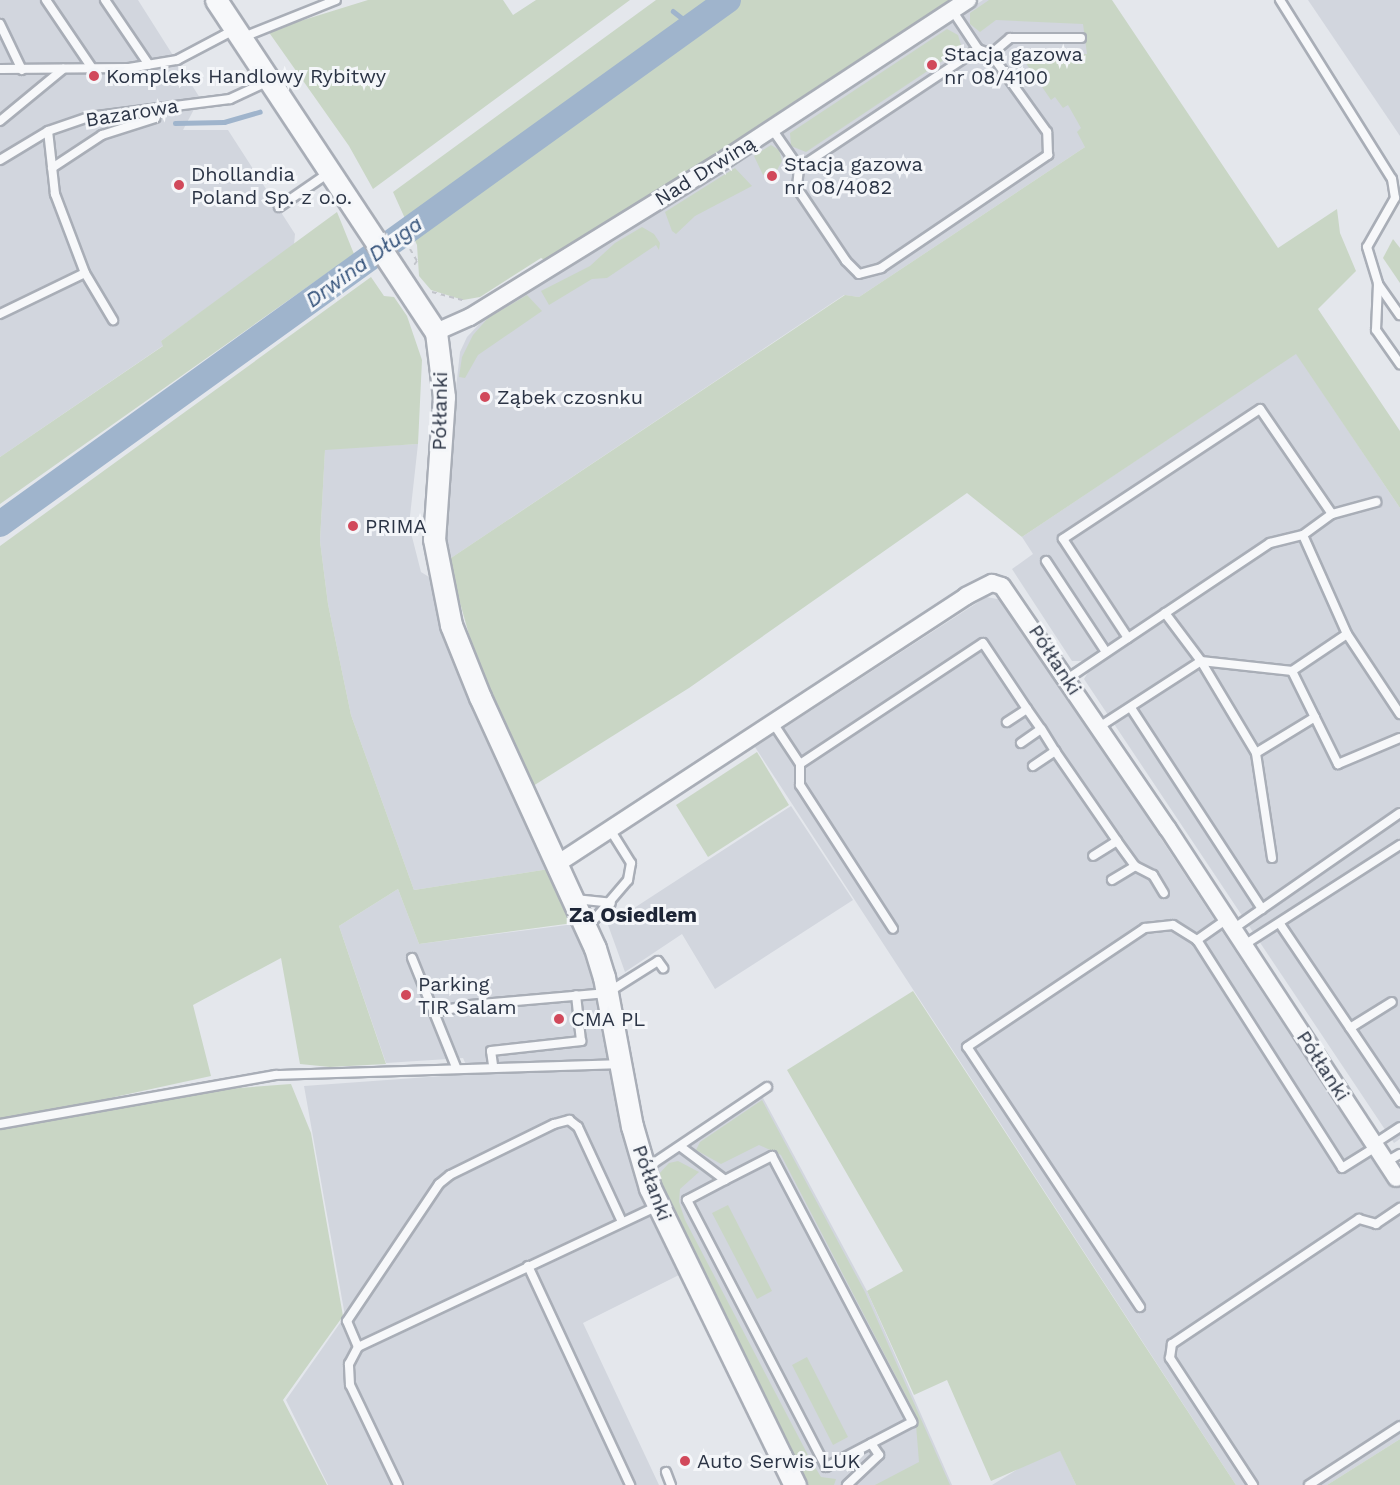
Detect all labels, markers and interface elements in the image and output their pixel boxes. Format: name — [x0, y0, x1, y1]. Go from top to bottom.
place label: Stacja gazowa nr 08/4100 — [944, 42, 1083, 89]
marker: Stacja gazowa nr 08/4100 — [925, 58, 939, 72]
place label: Kompleks Handlowy Rybitwy — [106, 64, 387, 88]
marker: Kompleks Handlowy Rybitwy — [87, 69, 101, 83]
street label: Bazarowa — [84, 94, 180, 132]
street label: Nad Drwiną — [651, 131, 759, 211]
place label: Stacja gazowa nr 08/4082 — [784, 152, 923, 199]
place label: Dhollandia Poland Sp. z o.o. — [191, 162, 352, 209]
marker: Stacja gazowa nr 08/4082 — [765, 169, 779, 183]
marker: Dhollandia Poland Sp. z o.o. — [172, 178, 186, 192]
water label: Drwina Długa — [301, 211, 427, 313]
street label: Półłanki — [427, 371, 453, 451]
place label: Ząbek czosnku — [497, 385, 643, 409]
marker: Ząbek czosnku — [478, 390, 492, 404]
place label: PRIMA — [365, 514, 427, 538]
marker: PRIMA — [346, 519, 360, 533]
street label: Półłanki — [1023, 620, 1087, 700]
district label: Za Osiedlem — [569, 902, 697, 928]
place label: Parking TIR Salam — [418, 972, 517, 1019]
marker: Parking TIR Salam — [399, 988, 413, 1002]
place label: CMA PL — [571, 1007, 646, 1031]
marker: CMA PL — [552, 1012, 566, 1026]
street label: Półłanki — [1291, 1026, 1355, 1106]
street label: Półłanki — [627, 1142, 677, 1224]
place label: Auto Serwis LUK — [697, 1449, 860, 1473]
marker: Auto Serwis LUK — [678, 1454, 692, 1468]

